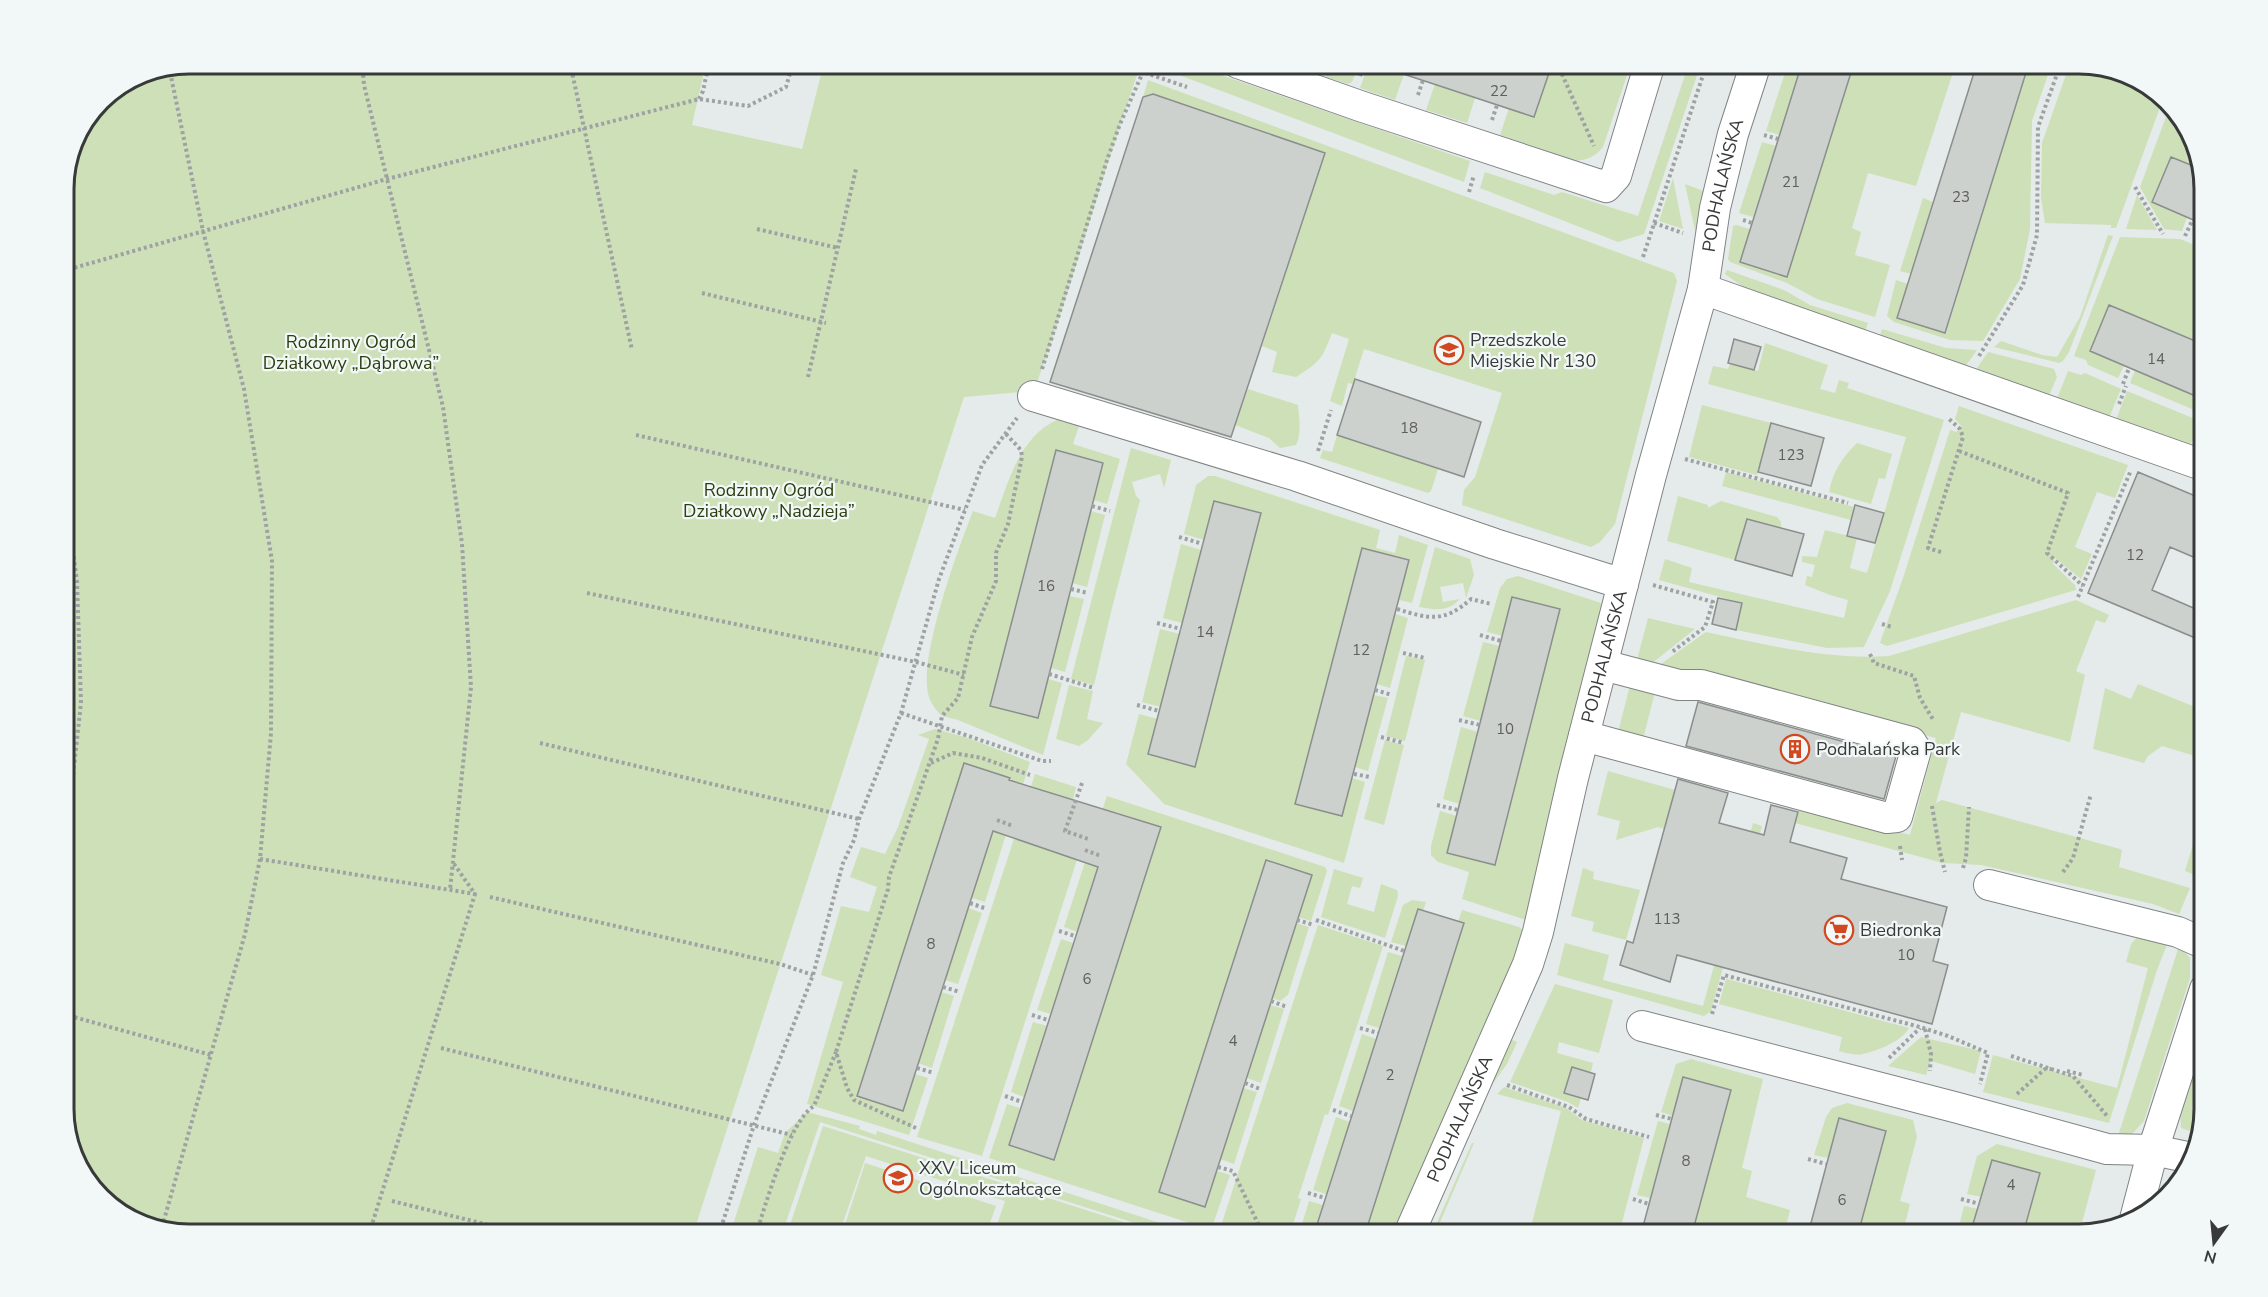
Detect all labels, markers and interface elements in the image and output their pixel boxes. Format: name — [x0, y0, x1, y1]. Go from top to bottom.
house number: 22 — [1490, 81, 1508, 101]
street label: PODHALAŃSKA — [1697, 116, 1749, 254]
house number: 21 — [1782, 172, 1800, 192]
house number: 23 — [1952, 187, 1970, 207]
place label: Przedszkole Miejskie Nr 130 — [1470, 328, 1596, 373]
park label: Rodzinny Ogród Działkowy „Dąbrowa” — [263, 330, 439, 375]
school or university icon: Przedszkole Miejskie Nr 130 — [1433, 334, 1465, 366]
house number: 14 — [2147, 349, 2165, 369]
house number: 18 — [1400, 418, 1418, 438]
house number: 123 — [1777, 445, 1805, 465]
park label: Rodzinny Ogród Działkowy „Nadzieja” — [683, 478, 855, 523]
house number: 12 — [2126, 545, 2144, 565]
house number: 16 — [1037, 576, 1055, 596]
street label: PODHALAŃSKA — [1576, 588, 1633, 725]
house number: 14 — [1196, 622, 1214, 642]
house number: 12 — [1352, 640, 1370, 660]
house number: 10 — [1496, 719, 1514, 739]
building icon: Podhalańska Park — [1779, 733, 1811, 765]
place label: Podhalańska Park — [1816, 737, 1961, 761]
house number: 113 — [1653, 909, 1681, 929]
supermarket icon: Biedronka — [1823, 914, 1855, 946]
place label: Biedronka — [1860, 918, 1941, 942]
house number: 8 — [926, 934, 936, 954]
house number: 10 — [1897, 945, 1915, 965]
house number: 6 — [1082, 969, 1092, 989]
house number: 4 — [1228, 1031, 1238, 1051]
street label: PODHALAŃSKA — [1421, 1052, 1498, 1186]
house number: 2 — [1385, 1065, 1395, 1085]
house number: 8 — [1681, 1151, 1691, 1171]
place label: XXV Liceum Ogólnokształcące — [919, 1156, 1061, 1201]
school or university icon: XXV Liceum Ogólnokształcące — [882, 1162, 914, 1194]
house number: 4 — [2006, 1175, 2016, 1195]
house number: 6 — [1837, 1190, 1847, 1210]
north arrow — [2184, 1213, 2244, 1273]
text: N — [2202, 1244, 2219, 1269]

